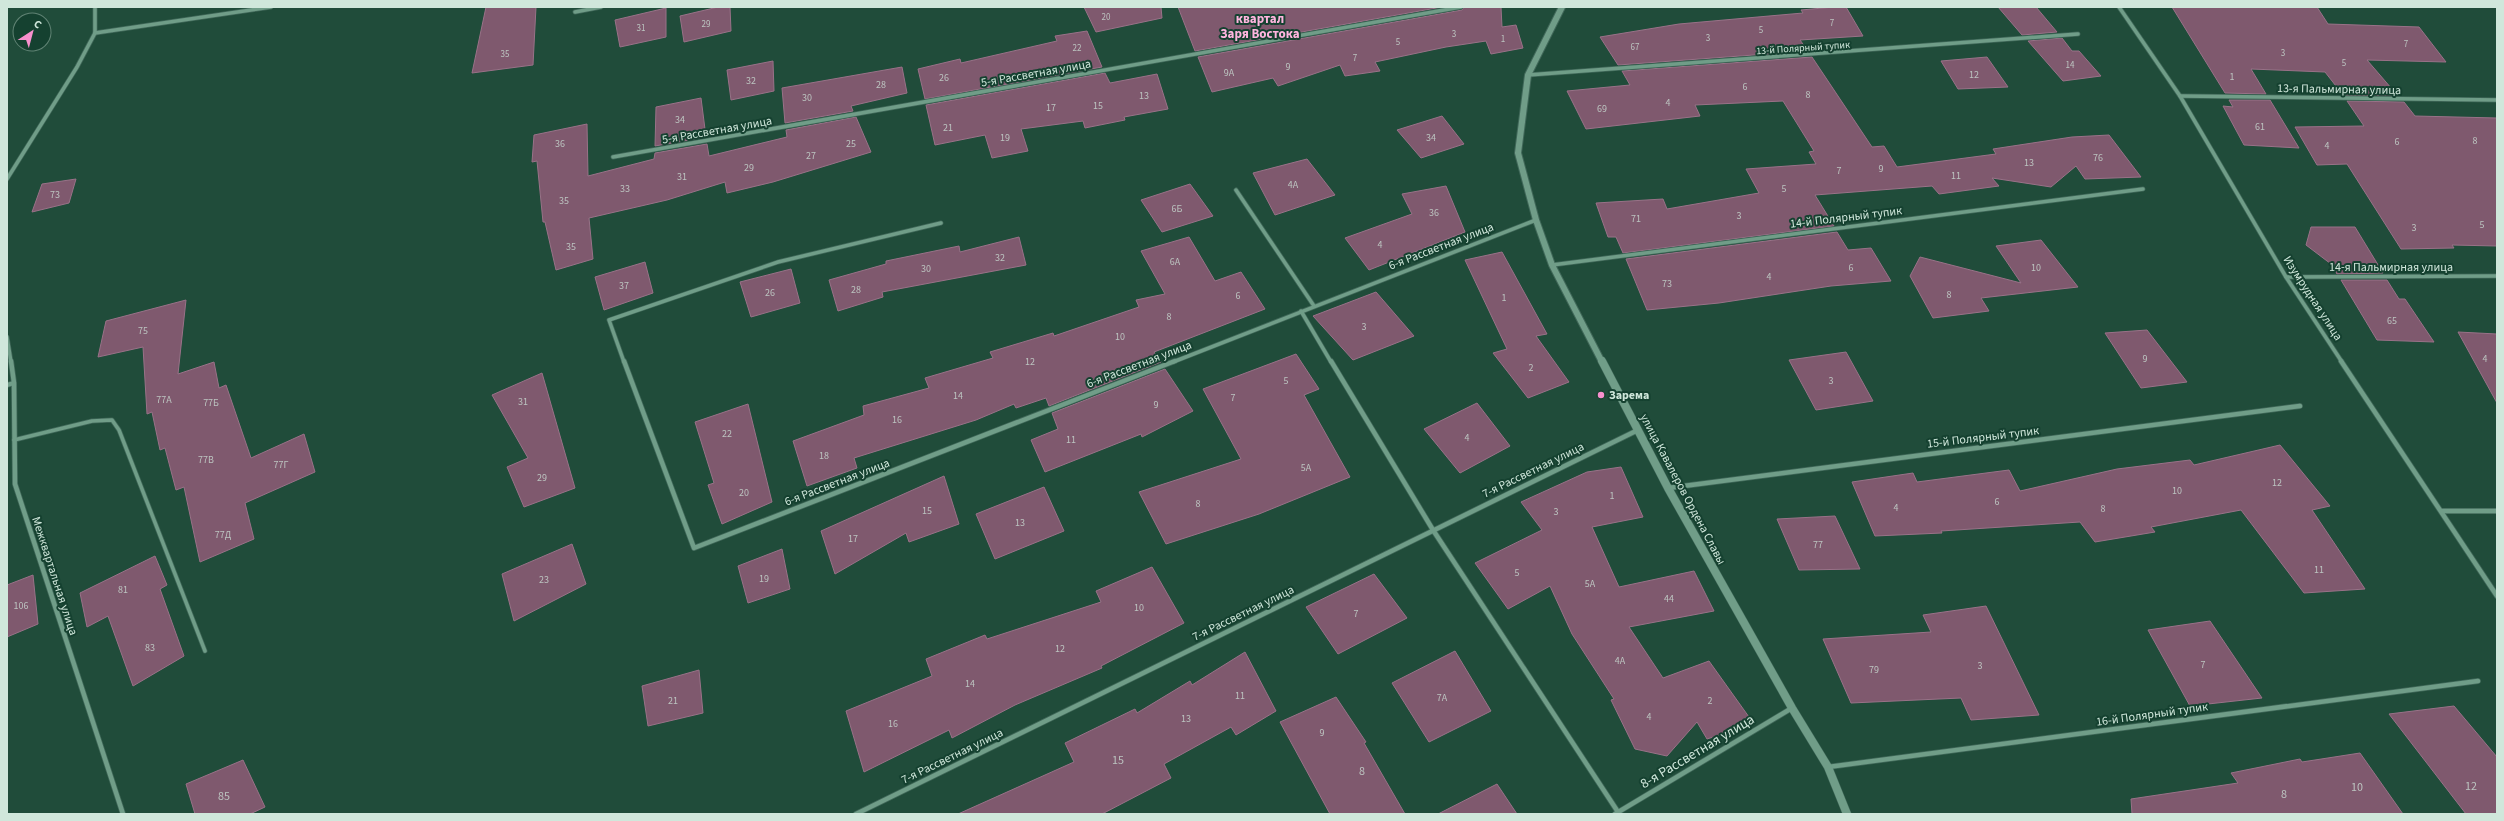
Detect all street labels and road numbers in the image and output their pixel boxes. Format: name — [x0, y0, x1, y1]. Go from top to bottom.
street label: 13-й Полярный тупик — [1756, 38, 1850, 58]
street label: 5-я Рассветная улица — [980, 55, 1092, 92]
street label: 13-я Пальмирная улица — [2277, 80, 2401, 99]
street label: 5-я Рассветная улица — [661, 112, 773, 149]
street label: 14-й Полярный тупик — [1789, 202, 1903, 233]
street label: 6-я Рассветная улица — [1386, 219, 1496, 274]
street label: Изумрудная улица — [2279, 253, 2346, 344]
street label: 14-я Пальмирная улица — [2329, 259, 2453, 276]
street label: 6-я Рассветная улица — [1084, 337, 1194, 392]
street label: улица Кавалеров Ордена Славы — [1635, 411, 1730, 568]
street label: 15-й Полярный тупик — [1926, 422, 2040, 453]
street label: 7-я Рассветная улица — [1479, 438, 1587, 503]
street label: 6-я Рассветная улица — [782, 455, 892, 510]
street label: Межквартальная улица — [27, 515, 82, 638]
street label: 7-я Рассветная улица — [1189, 581, 1297, 646]
street label: 16-й Полярный тупик — [2095, 698, 2209, 731]
street label: 8-я Рассветная улица — [1637, 710, 1758, 794]
street label: 7-я Рассветная улица — [898, 724, 1006, 789]

